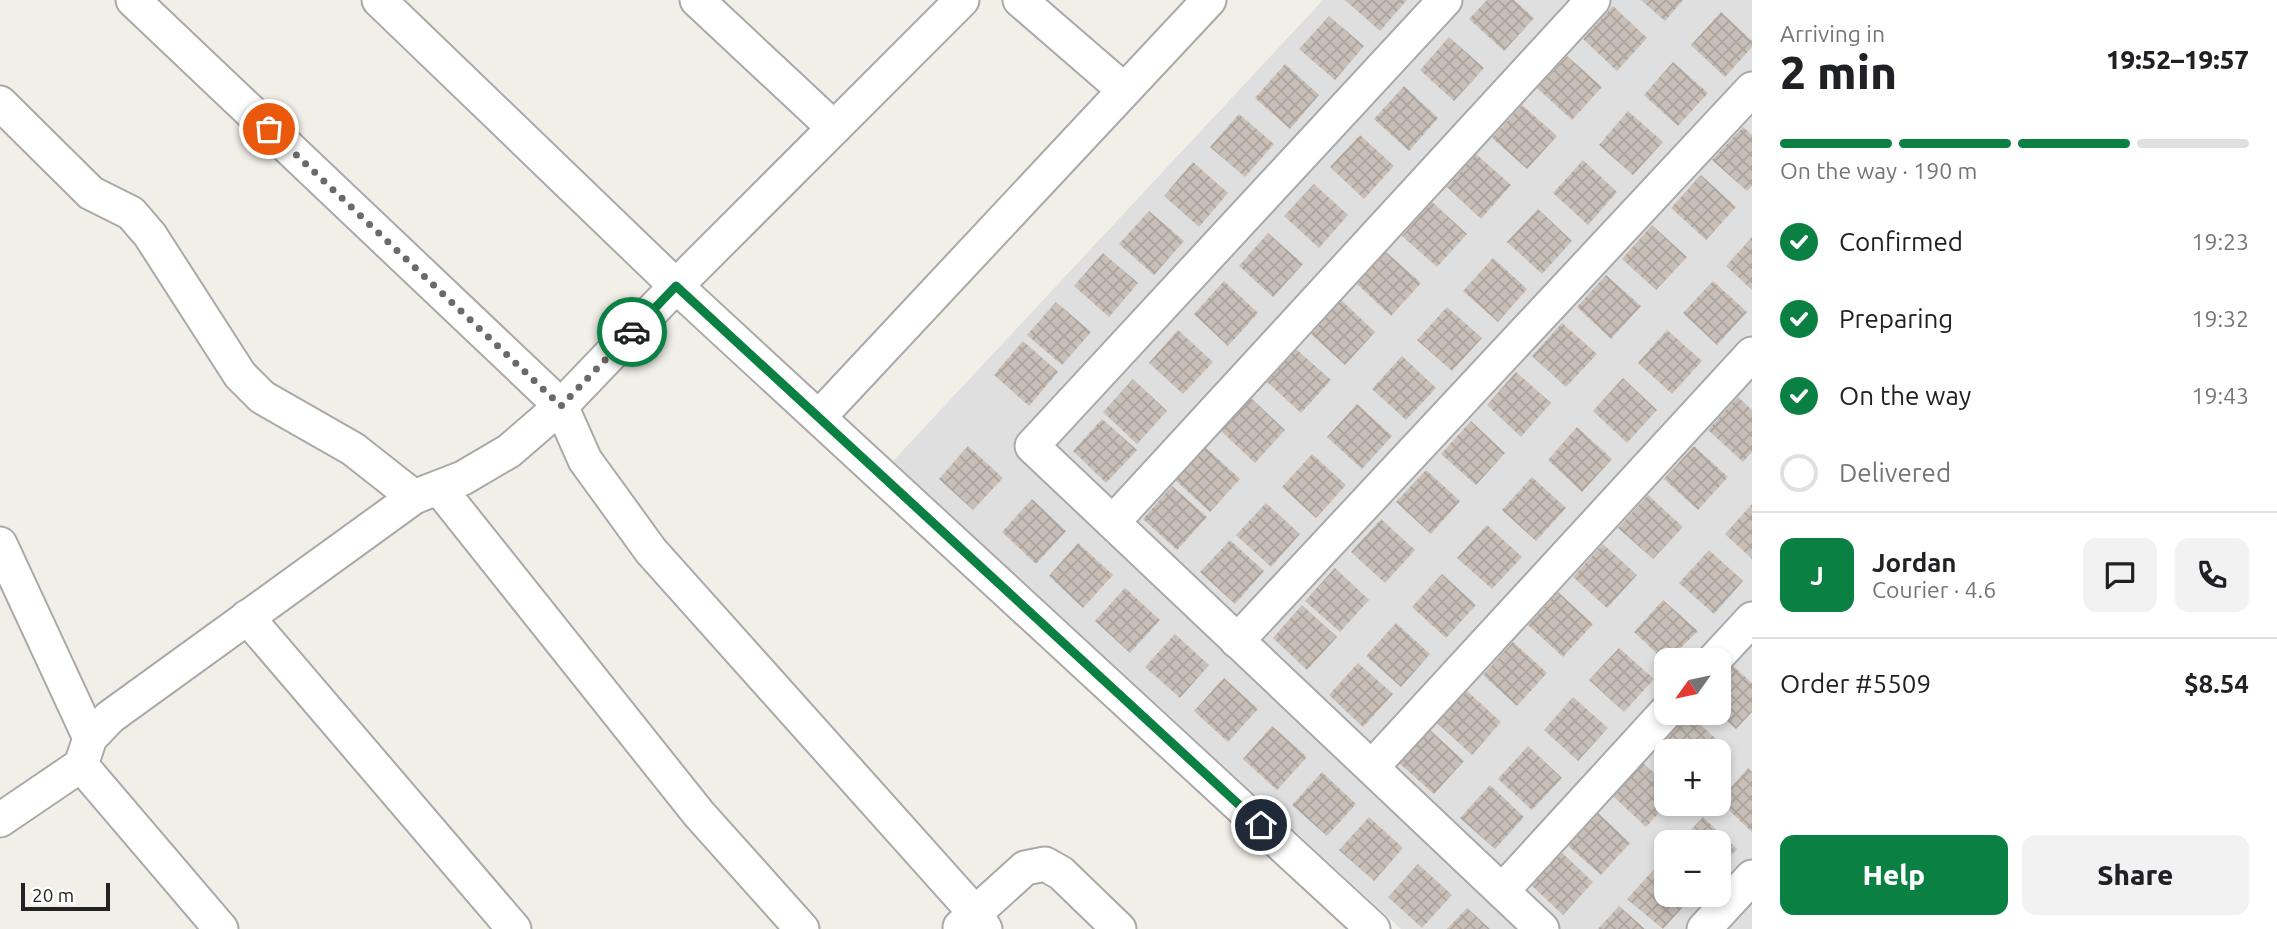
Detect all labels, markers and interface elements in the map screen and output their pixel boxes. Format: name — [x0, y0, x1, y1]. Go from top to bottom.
text: Arriving in — [1780, 21, 1885, 46]
text: 19:52–19:57 — [2106, 45, 2249, 74]
text: 2 min — [1780, 46, 1897, 98]
pin — [239, 99, 299, 159]
icon: bag — [250, 110, 288, 148]
text: On the way · 190 m — [1780, 158, 1977, 183]
icon: check — [1780, 223, 1818, 261]
text: Confirmed — [1839, 227, 1963, 256]
text: 19:23 — [2191, 229, 2249, 254]
courier — [597, 297, 667, 367]
icon: check — [1780, 300, 1818, 338]
text: Preparing — [1839, 304, 1953, 333]
text: 19:32 — [2191, 306, 2249, 331]
icon: car — [613, 313, 651, 351]
icon: check — [1780, 377, 1818, 415]
text: On the way — [1839, 381, 1971, 410]
text: 19:43 — [2191, 383, 2249, 408]
text: Delivered — [1839, 458, 1951, 487]
button: chat — [2083, 538, 2157, 612]
button: phone — [2175, 538, 2249, 612]
text: Jordan — [1872, 548, 1957, 577]
text: J — [1810, 561, 1824, 590]
text: Courier · 4.6 — [1872, 577, 1996, 602]
north arrow — [1654, 648, 1731, 724]
map controls — [1654, 648, 1731, 907]
text: Order #5509 — [1780, 669, 1931, 698]
text: $8.54 — [2184, 669, 2249, 698]
button: + — [1654, 739, 1731, 816]
pin — [1231, 795, 1291, 855]
icon: home — [1242, 806, 1280, 844]
button: − — [1654, 830, 1731, 907]
button: Help — [1780, 835, 2008, 915]
button: Share — [2022, 835, 2249, 915]
scale bar — [21, 880, 110, 912]
text: 20 m — [32, 884, 74, 906]

